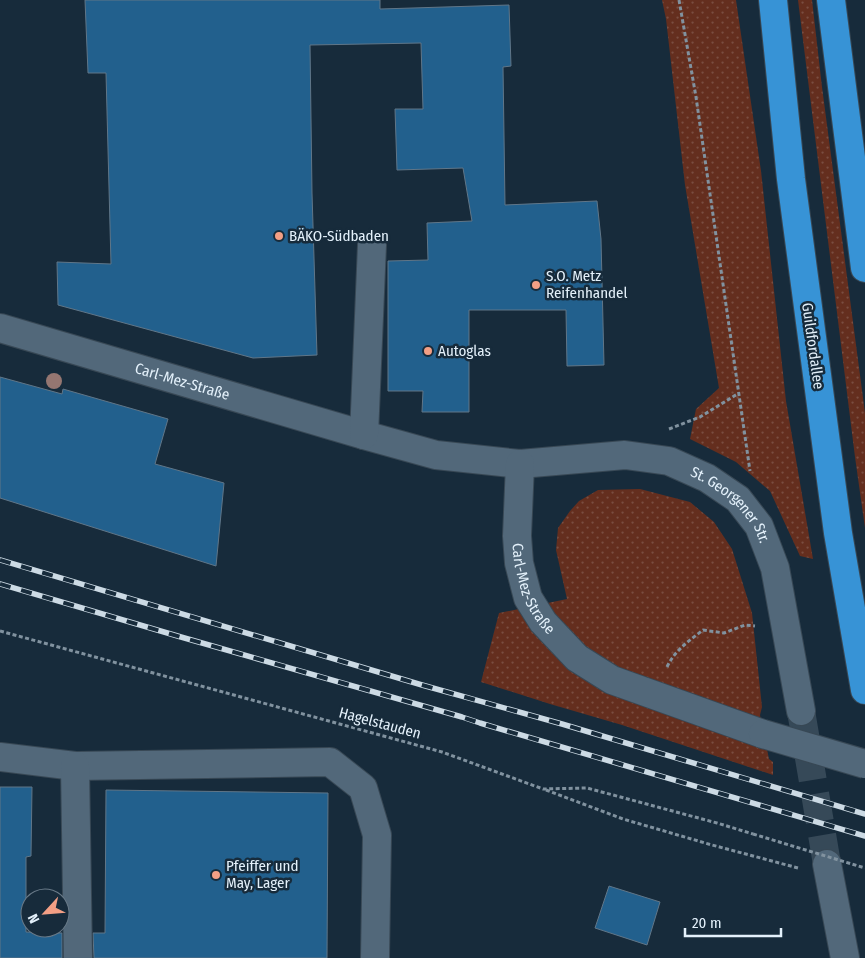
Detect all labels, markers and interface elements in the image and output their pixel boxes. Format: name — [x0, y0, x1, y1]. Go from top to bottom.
place label: BÄKO-Südbaden — [289, 227, 389, 245]
marker: BÄKO-Südbaden — [273, 230, 285, 242]
place label: S.O. Metz Reifenhandel — [546, 267, 628, 302]
marker: S.O. Metz Reifenhandel — [530, 279, 542, 291]
street label: Guildfordallee — [798, 302, 828, 390]
place label: Autoglas — [438, 342, 491, 360]
marker: Autoglas — [422, 345, 434, 357]
street label: Carl-Mez-Straße — [133, 359, 232, 404]
street label: St. Georgener Str. — [688, 463, 774, 545]
street label: Carl-Mez-Straße — [509, 542, 559, 638]
street label: Hagelstauden — [337, 703, 423, 743]
place label: Pfeiffer und May, Lager — [226, 857, 298, 892]
marker: Pfeiffer und May, Lager — [210, 869, 222, 881]
north arrow — [20, 888, 70, 938]
scale bar — [685, 906, 781, 938]
text: N — [24, 911, 43, 926]
text: 20 m — [692, 914, 722, 932]

